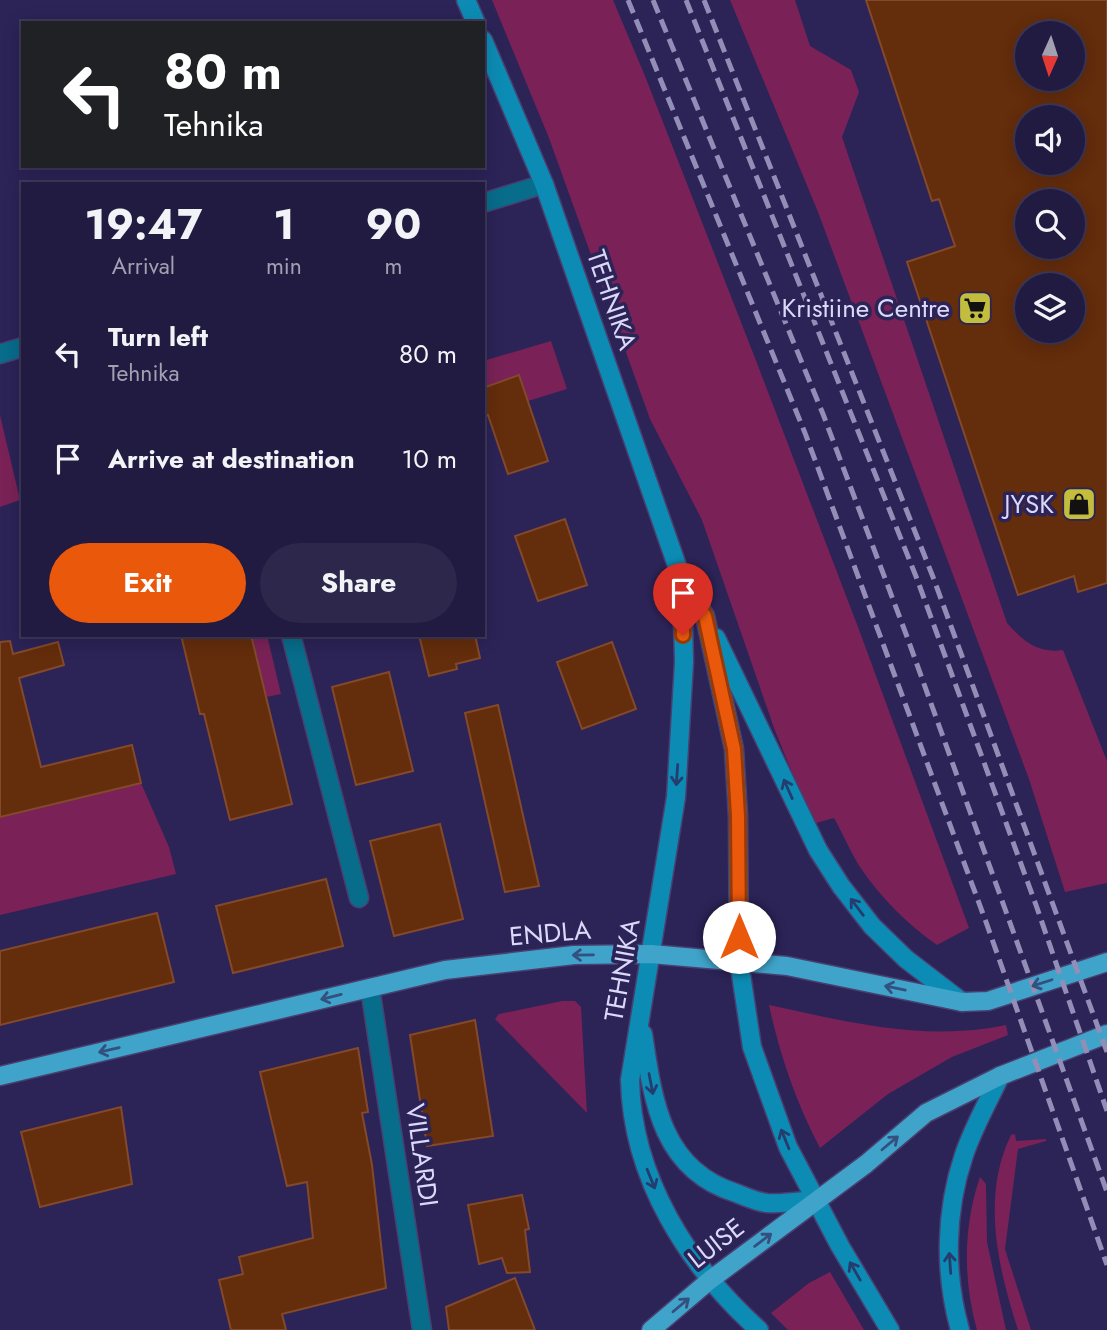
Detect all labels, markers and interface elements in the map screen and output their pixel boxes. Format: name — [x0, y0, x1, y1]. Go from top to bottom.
north arrow — [1015, 21, 1085, 91]
map controls — [1015, 21, 1085, 343]
text: 80 m — [164, 37, 282, 107]
icon: left — [49, 49, 140, 140]
text: Tehnika — [164, 102, 264, 148]
button: sound — [1015, 105, 1085, 175]
button: search — [1015, 189, 1085, 259]
text: 19:47 — [85, 194, 202, 255]
text: 1 — [273, 194, 295, 255]
text: 90 — [365, 194, 421, 255]
street label: TEHNIKA — [577, 245, 647, 356]
text: Arrival — [112, 249, 175, 283]
text: min — [266, 249, 302, 283]
text: m — [384, 249, 402, 283]
button: layers — [1015, 273, 1085, 343]
place label: Kristiine Centre — [782, 289, 950, 327]
supermarket icon: Kristiine Centre — [956, 289, 994, 327]
text: Turn left — [108, 318, 208, 356]
icon: left — [49, 335, 87, 373]
text: 80 m — [399, 335, 457, 373]
text: Tehnika — [108, 356, 180, 390]
icon: arrive — [49, 440, 87, 478]
text: Arrive at destination — [108, 440, 355, 478]
text: 10 m — [402, 440, 457, 478]
place label: JYSK — [1001, 485, 1054, 523]
shop icon: JYSK — [1060, 485, 1098, 523]
button: Exit — [49, 543, 246, 623]
button: Share — [260, 543, 457, 623]
pin — [653, 563, 713, 635]
icon: arrive — [664, 574, 702, 612]
one-way arrow — [671, 763, 684, 786]
one-way arrow — [781, 778, 794, 800]
one-way arrow — [850, 898, 865, 917]
position arrow — [702, 900, 776, 974]
street label: ENDLA — [508, 910, 593, 955]
street label: TEHNIKA — [594, 915, 650, 1024]
one-way arrow — [571, 949, 594, 962]
one-way arrow — [1031, 977, 1053, 990]
one-way arrow — [884, 981, 907, 995]
one-way arrow — [320, 992, 342, 1005]
one-way arrow — [98, 1044, 121, 1057]
one-way arrow — [644, 1072, 658, 1095]
street label: VILLARDI — [396, 1101, 448, 1209]
one-way arrow — [778, 1128, 791, 1150]
one-way arrow — [881, 1135, 899, 1151]
one-way arrow — [646, 1168, 659, 1190]
street label: LUISE — [680, 1209, 752, 1277]
one-way arrow — [753, 1233, 772, 1248]
one-way arrow — [943, 1252, 956, 1275]
one-way arrow — [847, 1262, 861, 1282]
one-way arrow — [671, 1297, 689, 1313]

